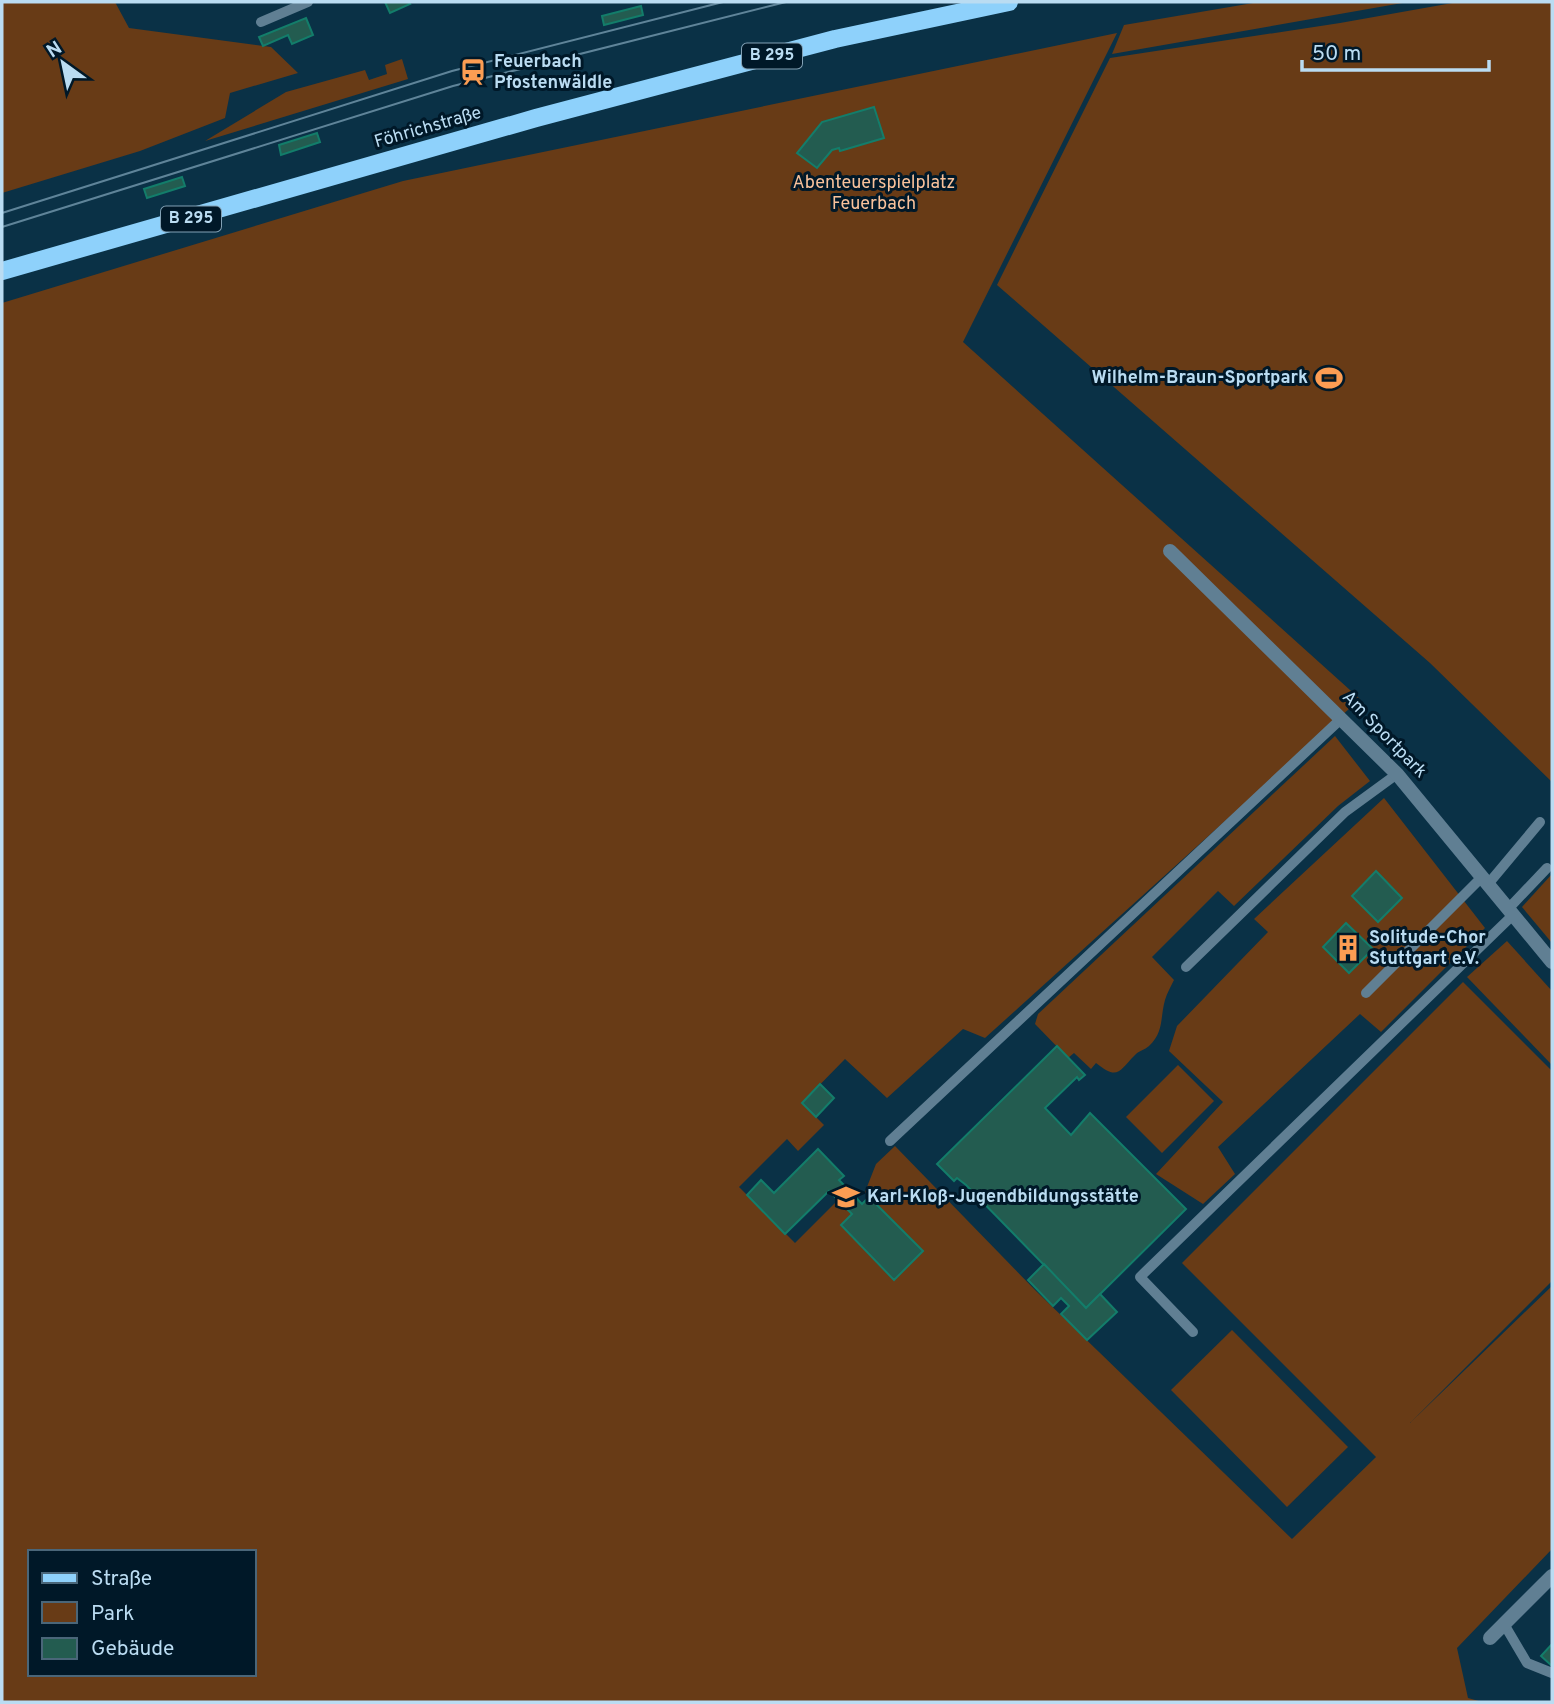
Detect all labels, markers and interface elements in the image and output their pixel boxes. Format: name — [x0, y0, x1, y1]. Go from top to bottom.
north arrow — [28, 28, 98, 98]
scale bar — [1302, 28, 1489, 72]
text: N — [43, 37, 67, 64]
text: 50 m — [1312, 41, 1361, 68]
road number: B 295 — [742, 44, 802, 68]
place label: Feuerbach Pfostenwäldle — [494, 51, 612, 95]
station icon: Feuerbach Pfostenwäldle — [458, 57, 488, 87]
street label: Föhrichstraße — [372, 102, 484, 154]
park label: Abenteuerspielplatz Feuerbach — [793, 172, 955, 216]
road number: B 295 — [161, 206, 221, 232]
sports icon: Wilhelm-Braun-Sportpark — [1314, 363, 1344, 393]
place label: Wilhelm-Braun-Sportpark — [1091, 367, 1308, 390]
street label: Am Sportpark — [1337, 686, 1431, 784]
place label: Solitude-Chor Stuttgart e.V. — [1369, 927, 1486, 971]
building icon: Solitude-Chor Stuttgart e.V. — [1333, 933, 1363, 963]
school or university icon: Karl-Kloß-Jugendbildungsstätte — [831, 1182, 861, 1212]
place label: Karl-Kloß-Jugendbildungsstätte — [867, 1186, 1139, 1209]
legend — [28, 1550, 256, 1676]
text: Straße — [91, 1566, 152, 1593]
text: Park — [91, 1601, 134, 1628]
text: Gebäude — [91, 1636, 174, 1663]

